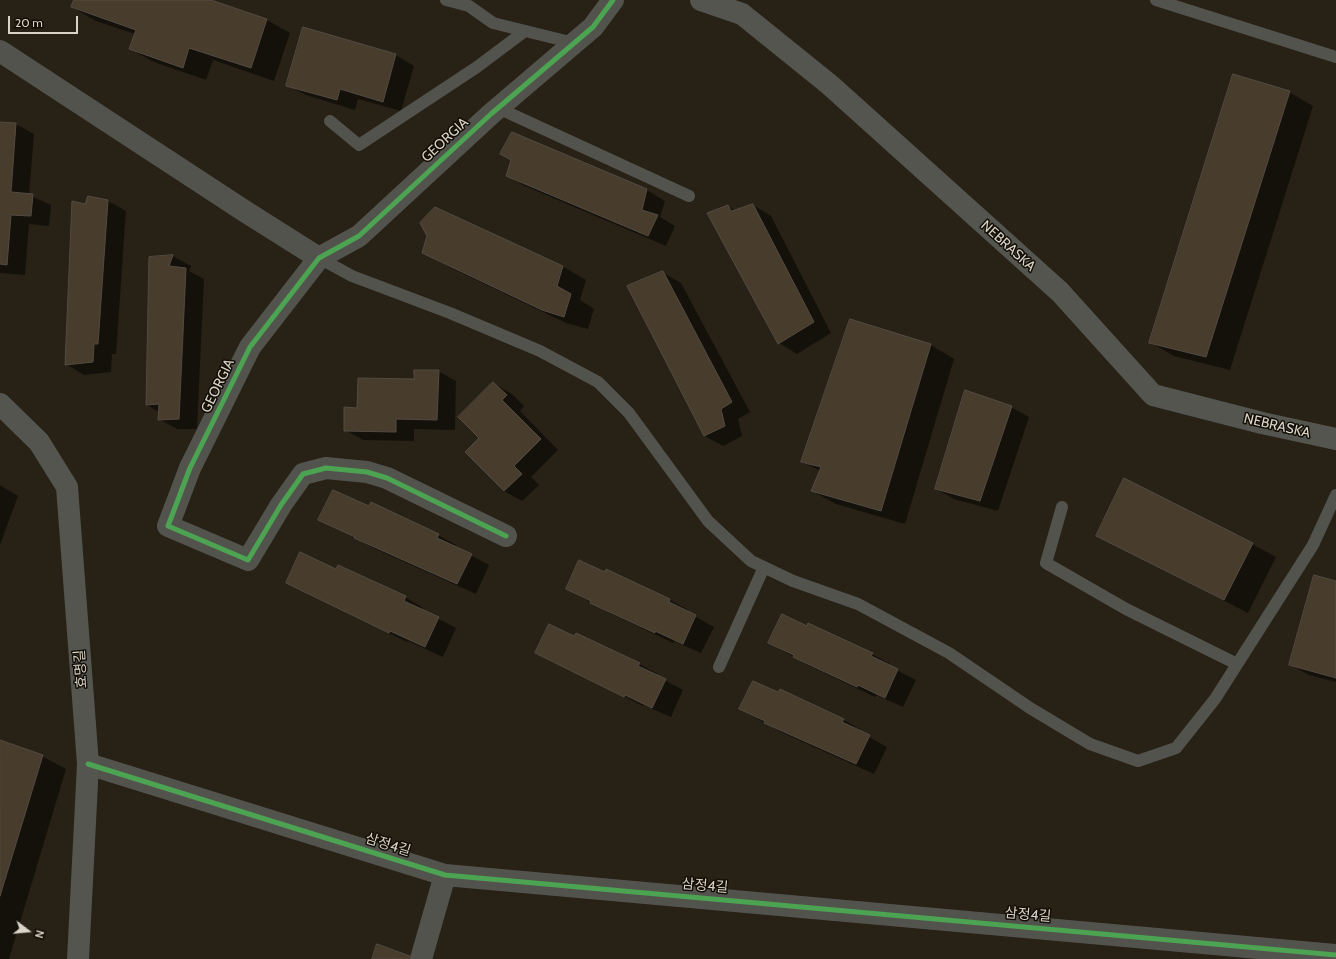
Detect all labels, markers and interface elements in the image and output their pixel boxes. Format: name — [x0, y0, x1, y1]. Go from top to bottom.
scale bar — [10, 8, 80, 34]
text: 20 m — [15, 15, 43, 30]
street label: GEORGIA — [418, 114, 472, 166]
street label: NEBRASKA — [977, 217, 1039, 275]
street label: GEORGIA — [198, 356, 238, 416]
street label: NEBRASKA — [1242, 410, 1312, 442]
street label: 효명길 — [71, 649, 91, 689]
street label: 삼정4길 — [363, 830, 413, 860]
street label: 삼정4길 — [681, 876, 729, 896]
street label: 삼정4길 — [1004, 905, 1052, 925]
north arrow — [8, 911, 48, 951]
text: N — [32, 929, 47, 940]

